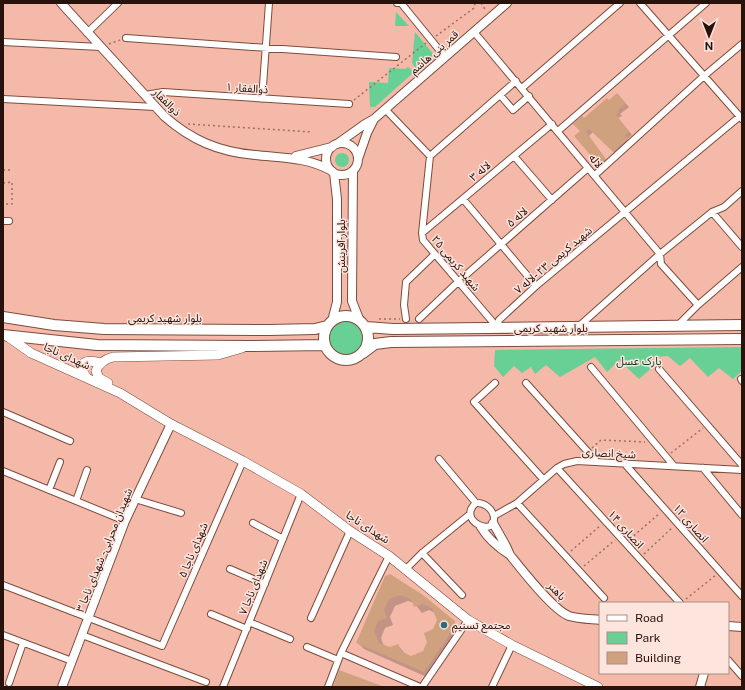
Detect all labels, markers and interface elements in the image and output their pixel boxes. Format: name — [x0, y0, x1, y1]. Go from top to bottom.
north arrow — [689, 16, 729, 56]
street label: قمر بنی هاشم — [407, 28, 463, 79]
text: N — [705, 40, 713, 52]
street label: ذوالفقار ۱ — [225, 81, 269, 96]
street label: ذوالفقار — [149, 85, 183, 119]
street label: لاله — [587, 152, 605, 170]
street label: لاله ۳ — [467, 159, 493, 183]
street label: لاله ۵ — [504, 205, 530, 229]
street label: بلوار آفرینش — [335, 219, 348, 273]
street label: شهید کریمی ۲۳ -لاله ۷ — [512, 224, 595, 297]
street label: شهید کریمی ۲۵ — [429, 233, 483, 294]
street label: بلوار شهید کریمی — [128, 312, 202, 325]
street label: بلوار شهید کریمی — [514, 322, 588, 335]
street label: شهدای ناجا — [42, 340, 92, 373]
park label: پارک عسل — [616, 355, 662, 369]
street label: شیخ انصاری — [582, 446, 637, 462]
street label: شهیدان محرابی - شهدای ناجا ۳ — [74, 486, 135, 614]
street label: انصاری ۱۲ — [670, 501, 711, 545]
street label: شهدای ناجا — [343, 508, 392, 547]
street label: انصاری ۱۴ — [605, 508, 646, 551]
street label: شهدای ناجا ۵ — [176, 520, 211, 580]
street label: شهدای ناجا ۷ — [236, 557, 271, 617]
street label: باهنر — [544, 579, 568, 603]
legend — [599, 602, 729, 674]
text: Road — [635, 611, 663, 625]
place label: مجتمع تسنیم — [452, 619, 511, 634]
marker: مجتمع تسنیم — [439, 620, 449, 630]
text: Park — [635, 631, 661, 645]
text: Building — [635, 651, 681, 665]

